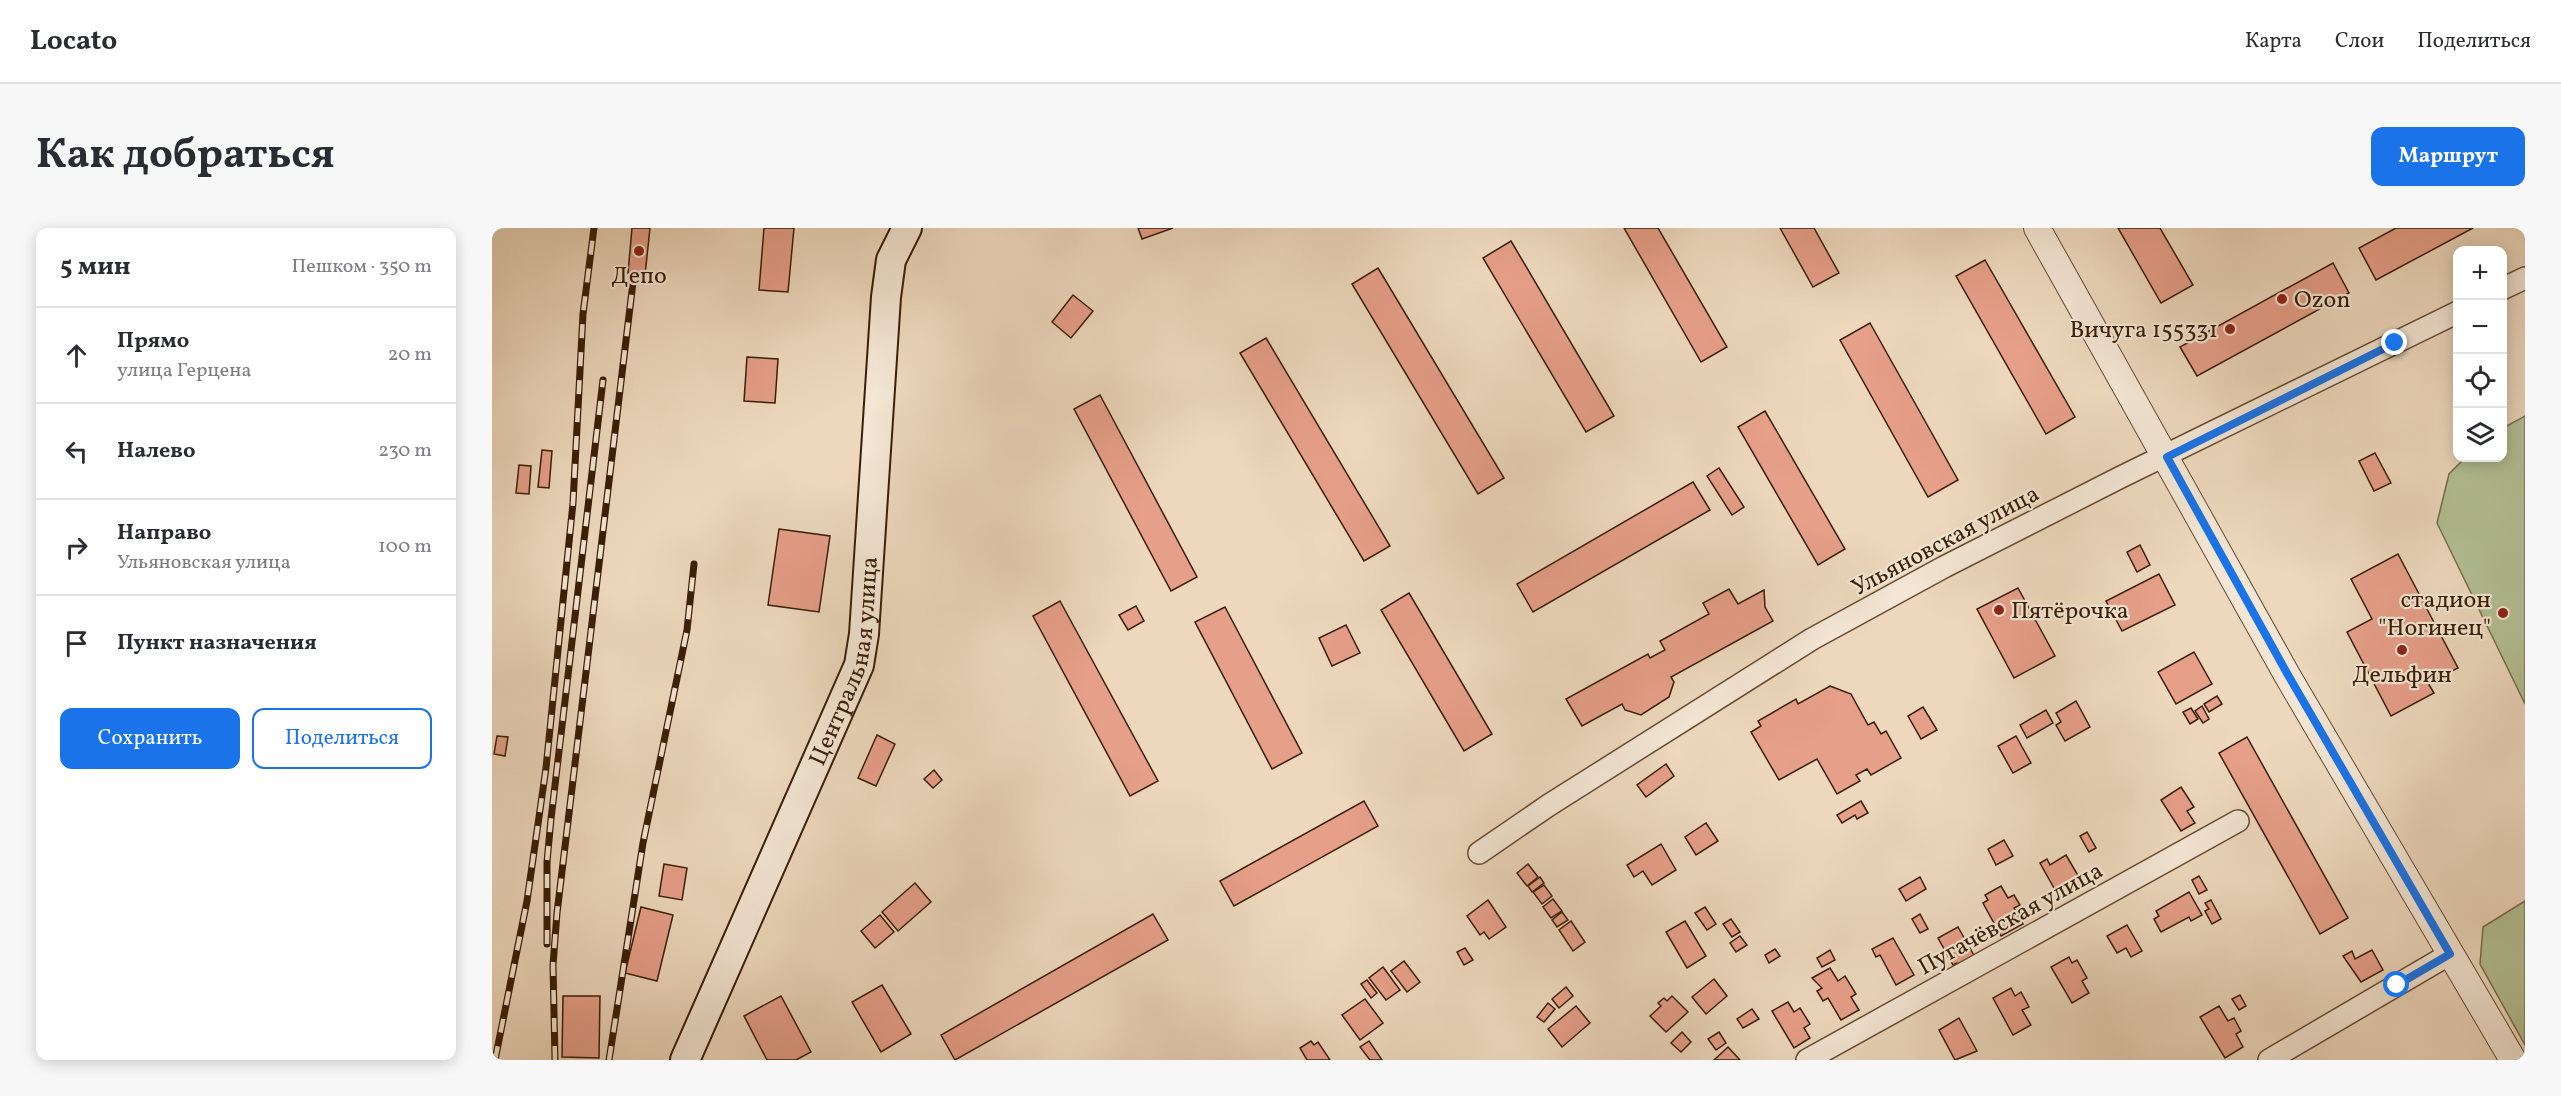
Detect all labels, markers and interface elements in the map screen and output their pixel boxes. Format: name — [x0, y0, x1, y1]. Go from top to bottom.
text: Locato — [30, 22, 117, 61]
text: Карта — [2245, 27, 2302, 56]
text: Слои — [2335, 27, 2384, 56]
text: Поделиться — [2417, 27, 2531, 56]
text: Как добраться — [36, 127, 335, 186]
button: Маршрут — [2371, 127, 2525, 186]
marker: Депо — [632, 244, 646, 258]
map controls — [2453, 246, 2507, 462]
button: + — [2453, 246, 2507, 300]
text: 5 мин — [60, 249, 131, 285]
text: Пешком · 350 m — [292, 253, 432, 281]
place label: Депо — [611, 260, 667, 294]
place label: Ozon — [2294, 284, 2351, 318]
marker: Ozon — [2275, 292, 2289, 306]
button: − — [2453, 300, 2507, 354]
place label: Вичуга 155331 — [2069, 314, 2218, 348]
marker: Вичуга 155331 — [2223, 322, 2237, 336]
text: Прямо — [117, 326, 189, 357]
route end — [2381, 329, 2407, 355]
icon: ahead — [60, 339, 93, 372]
text: 20 m — [388, 341, 432, 369]
button: locate — [2453, 354, 2507, 408]
text: улица Герцена — [117, 357, 251, 385]
button: layers — [2453, 408, 2507, 462]
icon: left — [60, 435, 93, 468]
text: Налево — [117, 436, 196, 467]
text: 230 m — [378, 437, 432, 465]
street label: Ульяновская улица — [1846, 478, 2046, 606]
text: Направо — [117, 518, 211, 549]
icon: right — [60, 531, 93, 564]
text: 100 m — [378, 533, 432, 561]
text: Ульяновская улица — [117, 549, 291, 577]
street label: Центральная улица — [802, 556, 888, 772]
place label: стадион "Ногинец" — [2378, 584, 2491, 646]
place label: Пятёрочка — [2011, 595, 2129, 629]
marker: Пятёрочка — [1992, 603, 2006, 617]
marker: стадион "Ногинец" — [2496, 606, 2510, 620]
icon: arrive — [60, 627, 93, 660]
text: Пункт назначения — [117, 628, 317, 659]
marker: Дельфин — [2395, 643, 2409, 657]
place label: Дельфин — [2352, 659, 2452, 693]
button: Сохранить — [60, 708, 240, 769]
button: Поделиться — [252, 708, 432, 769]
street label: Пугачёвская улица — [1912, 855, 2110, 985]
route start — [2383, 971, 2409, 997]

